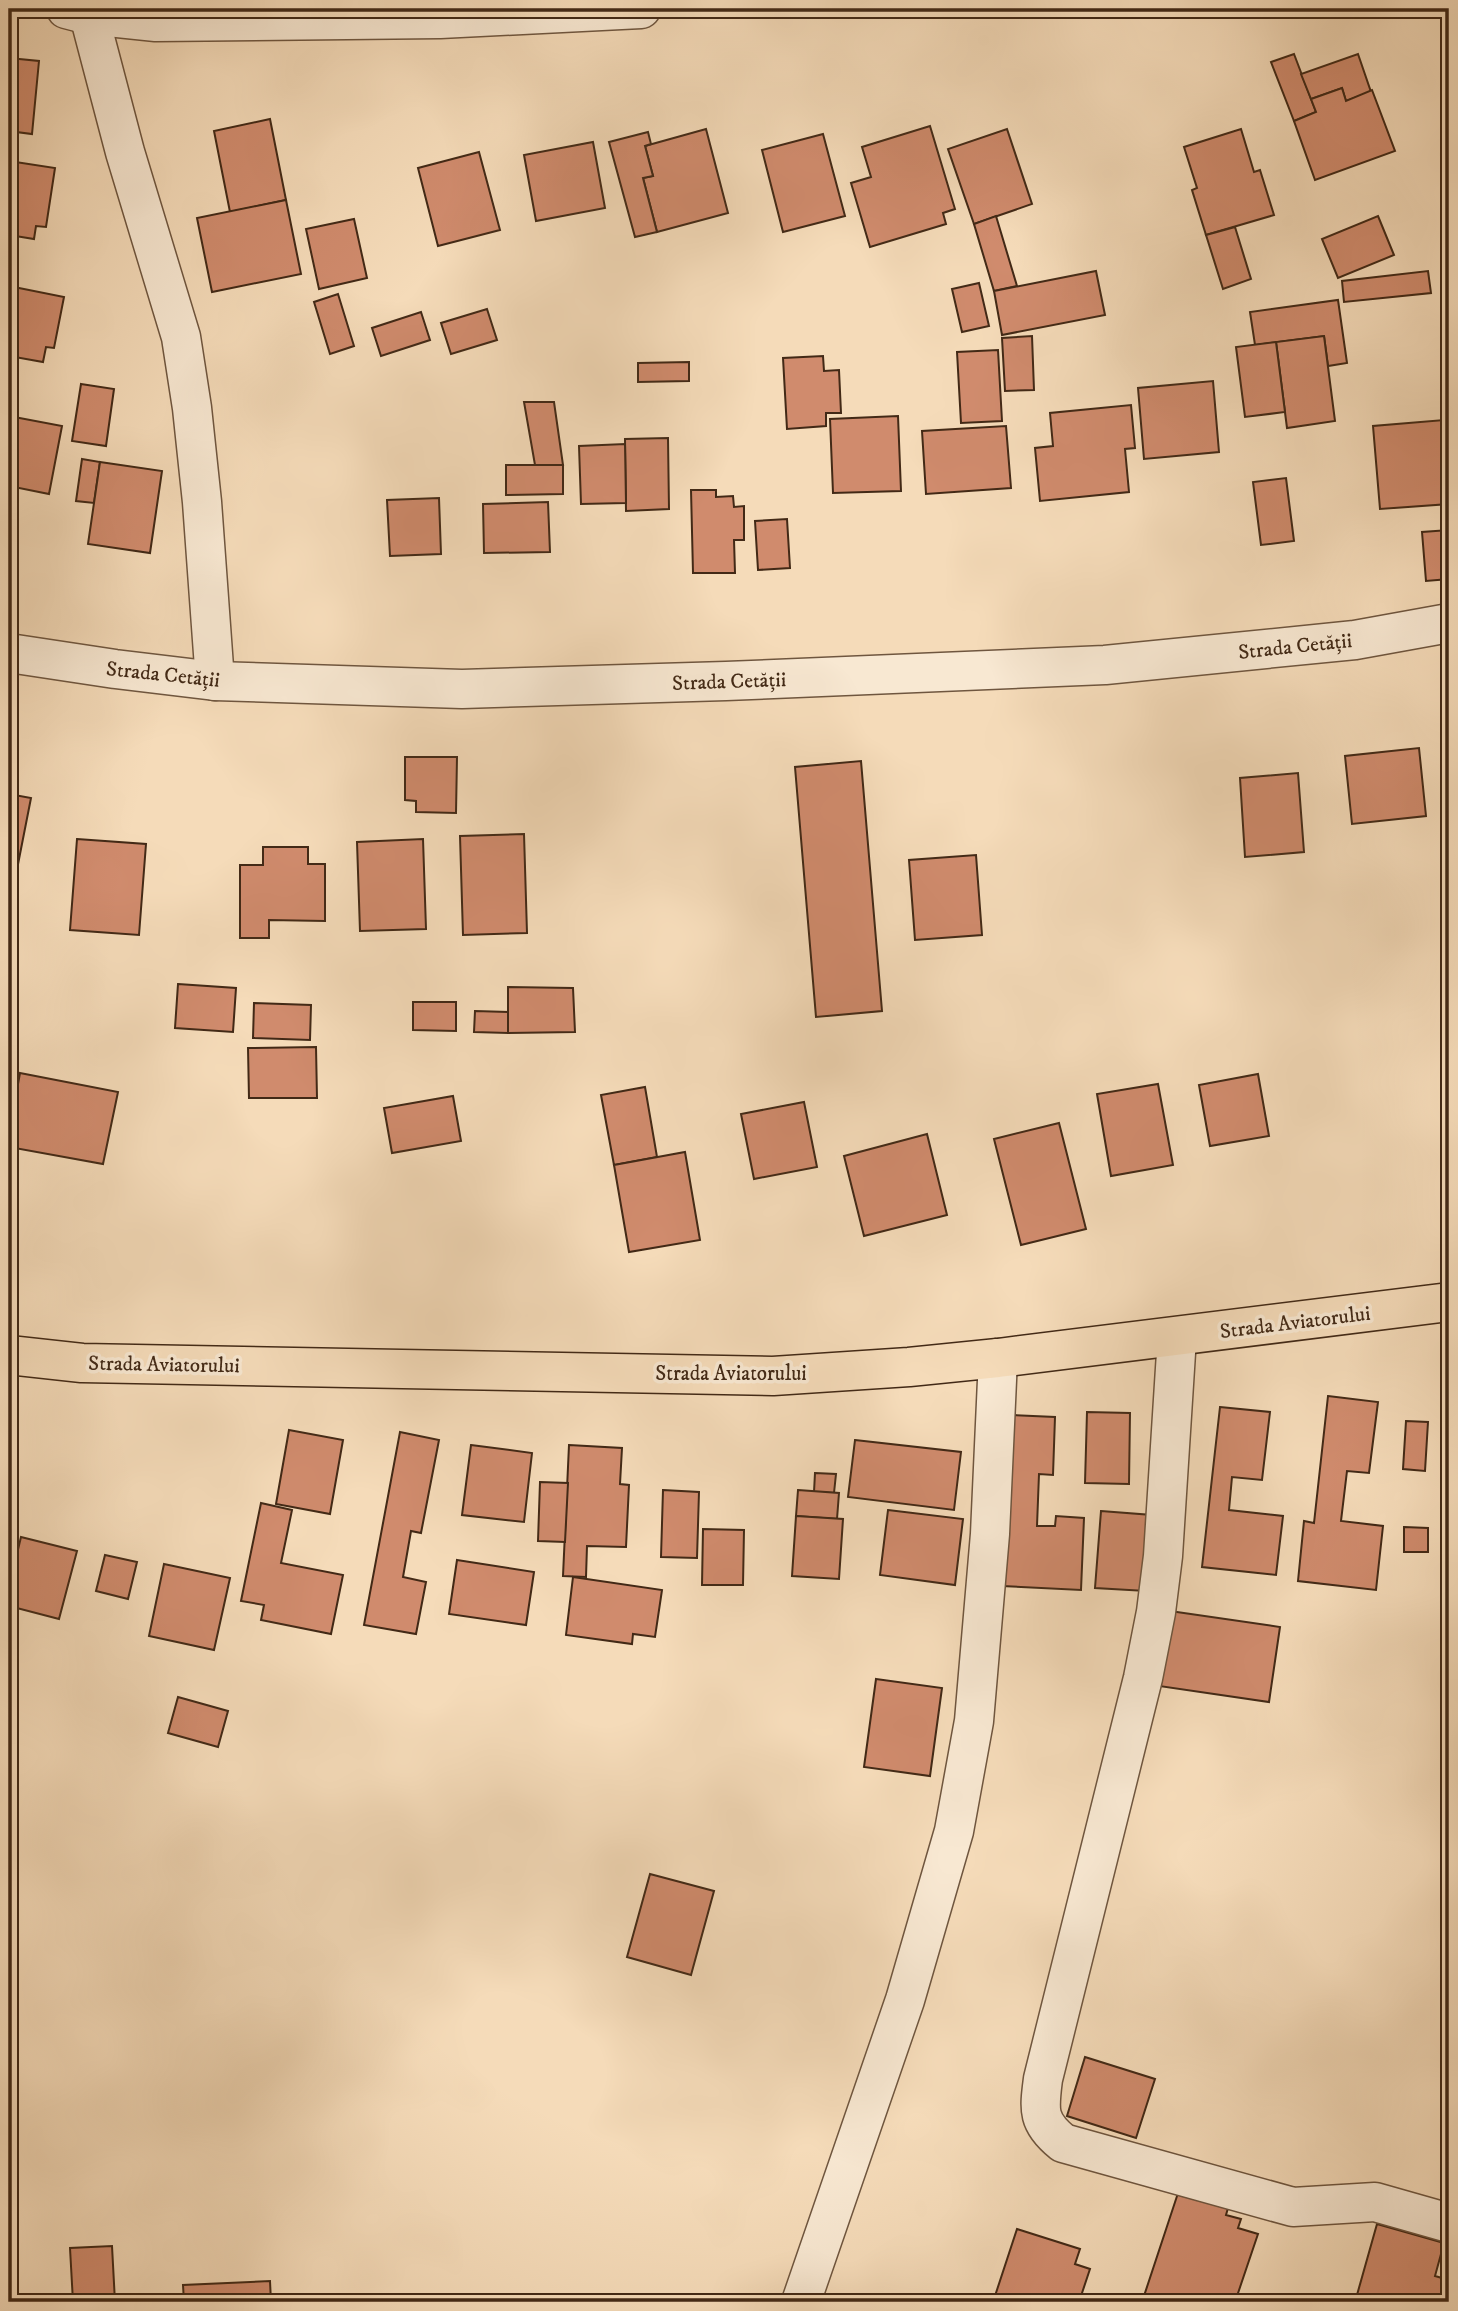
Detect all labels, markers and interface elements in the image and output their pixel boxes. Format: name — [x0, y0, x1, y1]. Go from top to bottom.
street label: Strada Cetății — [1237, 628, 1353, 666]
street label: Strada Cetății — [105, 656, 221, 694]
street label: Strada Cetății — [671, 667, 787, 697]
street label: Strada Aviatorului — [1218, 1301, 1372, 1345]
street label: Strada Aviatorului — [88, 1351, 240, 1379]
street label: Strada Aviatorului — [655, 1361, 807, 1387]

